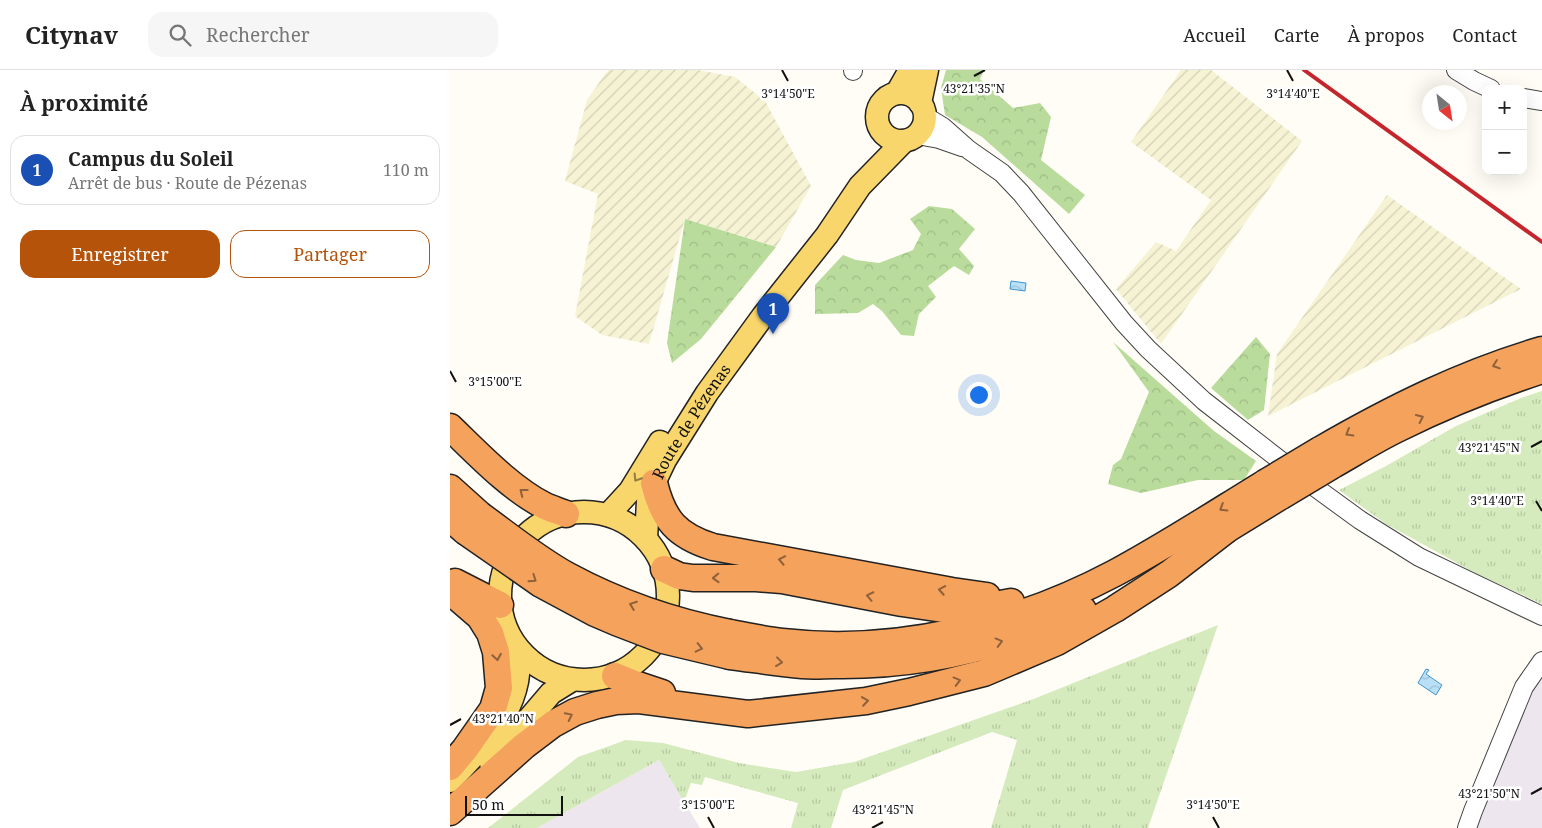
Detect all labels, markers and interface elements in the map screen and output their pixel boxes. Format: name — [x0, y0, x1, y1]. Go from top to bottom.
search box — [148, 12, 498, 57]
text: Citynav — [25, 18, 118, 51]
icon: search — [166, 21, 194, 49]
text: Rechercher — [206, 22, 310, 48]
text: Accueil — [1183, 23, 1246, 47]
text: Carte — [1274, 23, 1319, 47]
text: À propos — [1347, 23, 1424, 47]
text: Contact — [1452, 23, 1517, 47]
text: 43°21'35"N — [943, 80, 1005, 97]
text: 3°14'50"E — [761, 85, 815, 102]
text: 3°14'40"E — [1266, 85, 1320, 102]
north arrow — [1422, 85, 1467, 130]
map controls — [1482, 85, 1527, 175]
button: + — [1482, 85, 1527, 130]
text: À proximité — [20, 89, 148, 117]
button: − — [1482, 130, 1527, 175]
text: Campus du Soleil — [68, 146, 233, 172]
text: 1 — [32, 159, 42, 181]
text: 110 m — [383, 159, 429, 181]
text: Arrêt de bus · Route de Pézenas — [68, 172, 307, 194]
button: Enregistrer — [20, 230, 220, 278]
button: Partager — [230, 230, 430, 278]
pin: 1 — [757, 293, 789, 334]
street label: Route de Pézenas — [647, 359, 736, 483]
one-way arrow — [1492, 359, 1500, 369]
text: 3°15'00"E — [468, 373, 522, 390]
your location — [966, 382, 992, 408]
one-way arrow — [1415, 414, 1424, 424]
one-way arrow — [1345, 427, 1354, 437]
text: 43°21'45"N — [1458, 439, 1520, 456]
one-way arrow — [634, 473, 644, 482]
one-way arrow — [519, 489, 529, 498]
text: 3°14'40"E — [1470, 492, 1524, 509]
one-way arrow — [1220, 502, 1229, 512]
one-way arrow — [778, 555, 787, 565]
one-way arrow — [528, 573, 537, 582]
one-way arrow — [712, 573, 720, 583]
one-way arrow — [938, 585, 947, 595]
one-way arrow — [865, 591, 874, 602]
one-way arrow — [629, 600, 638, 611]
one-way arrow — [995, 637, 1004, 648]
one-way arrow — [694, 642, 703, 653]
one-way arrow — [491, 653, 501, 662]
one-way arrow — [775, 656, 783, 667]
one-way arrow — [952, 676, 961, 687]
one-way arrow — [861, 696, 869, 707]
text: 43°21'40"N — [472, 710, 534, 727]
one-way arrow — [564, 711, 573, 722]
text: 43°21'50"N — [1458, 785, 1520, 802]
scale bar — [465, 793, 562, 816]
text: 50 m — [472, 795, 505, 814]
text: 3°15'00"E — [681, 796, 735, 813]
text: 3°14'50"E — [1186, 796, 1240, 813]
text: 43°21'45"N — [852, 801, 914, 818]

